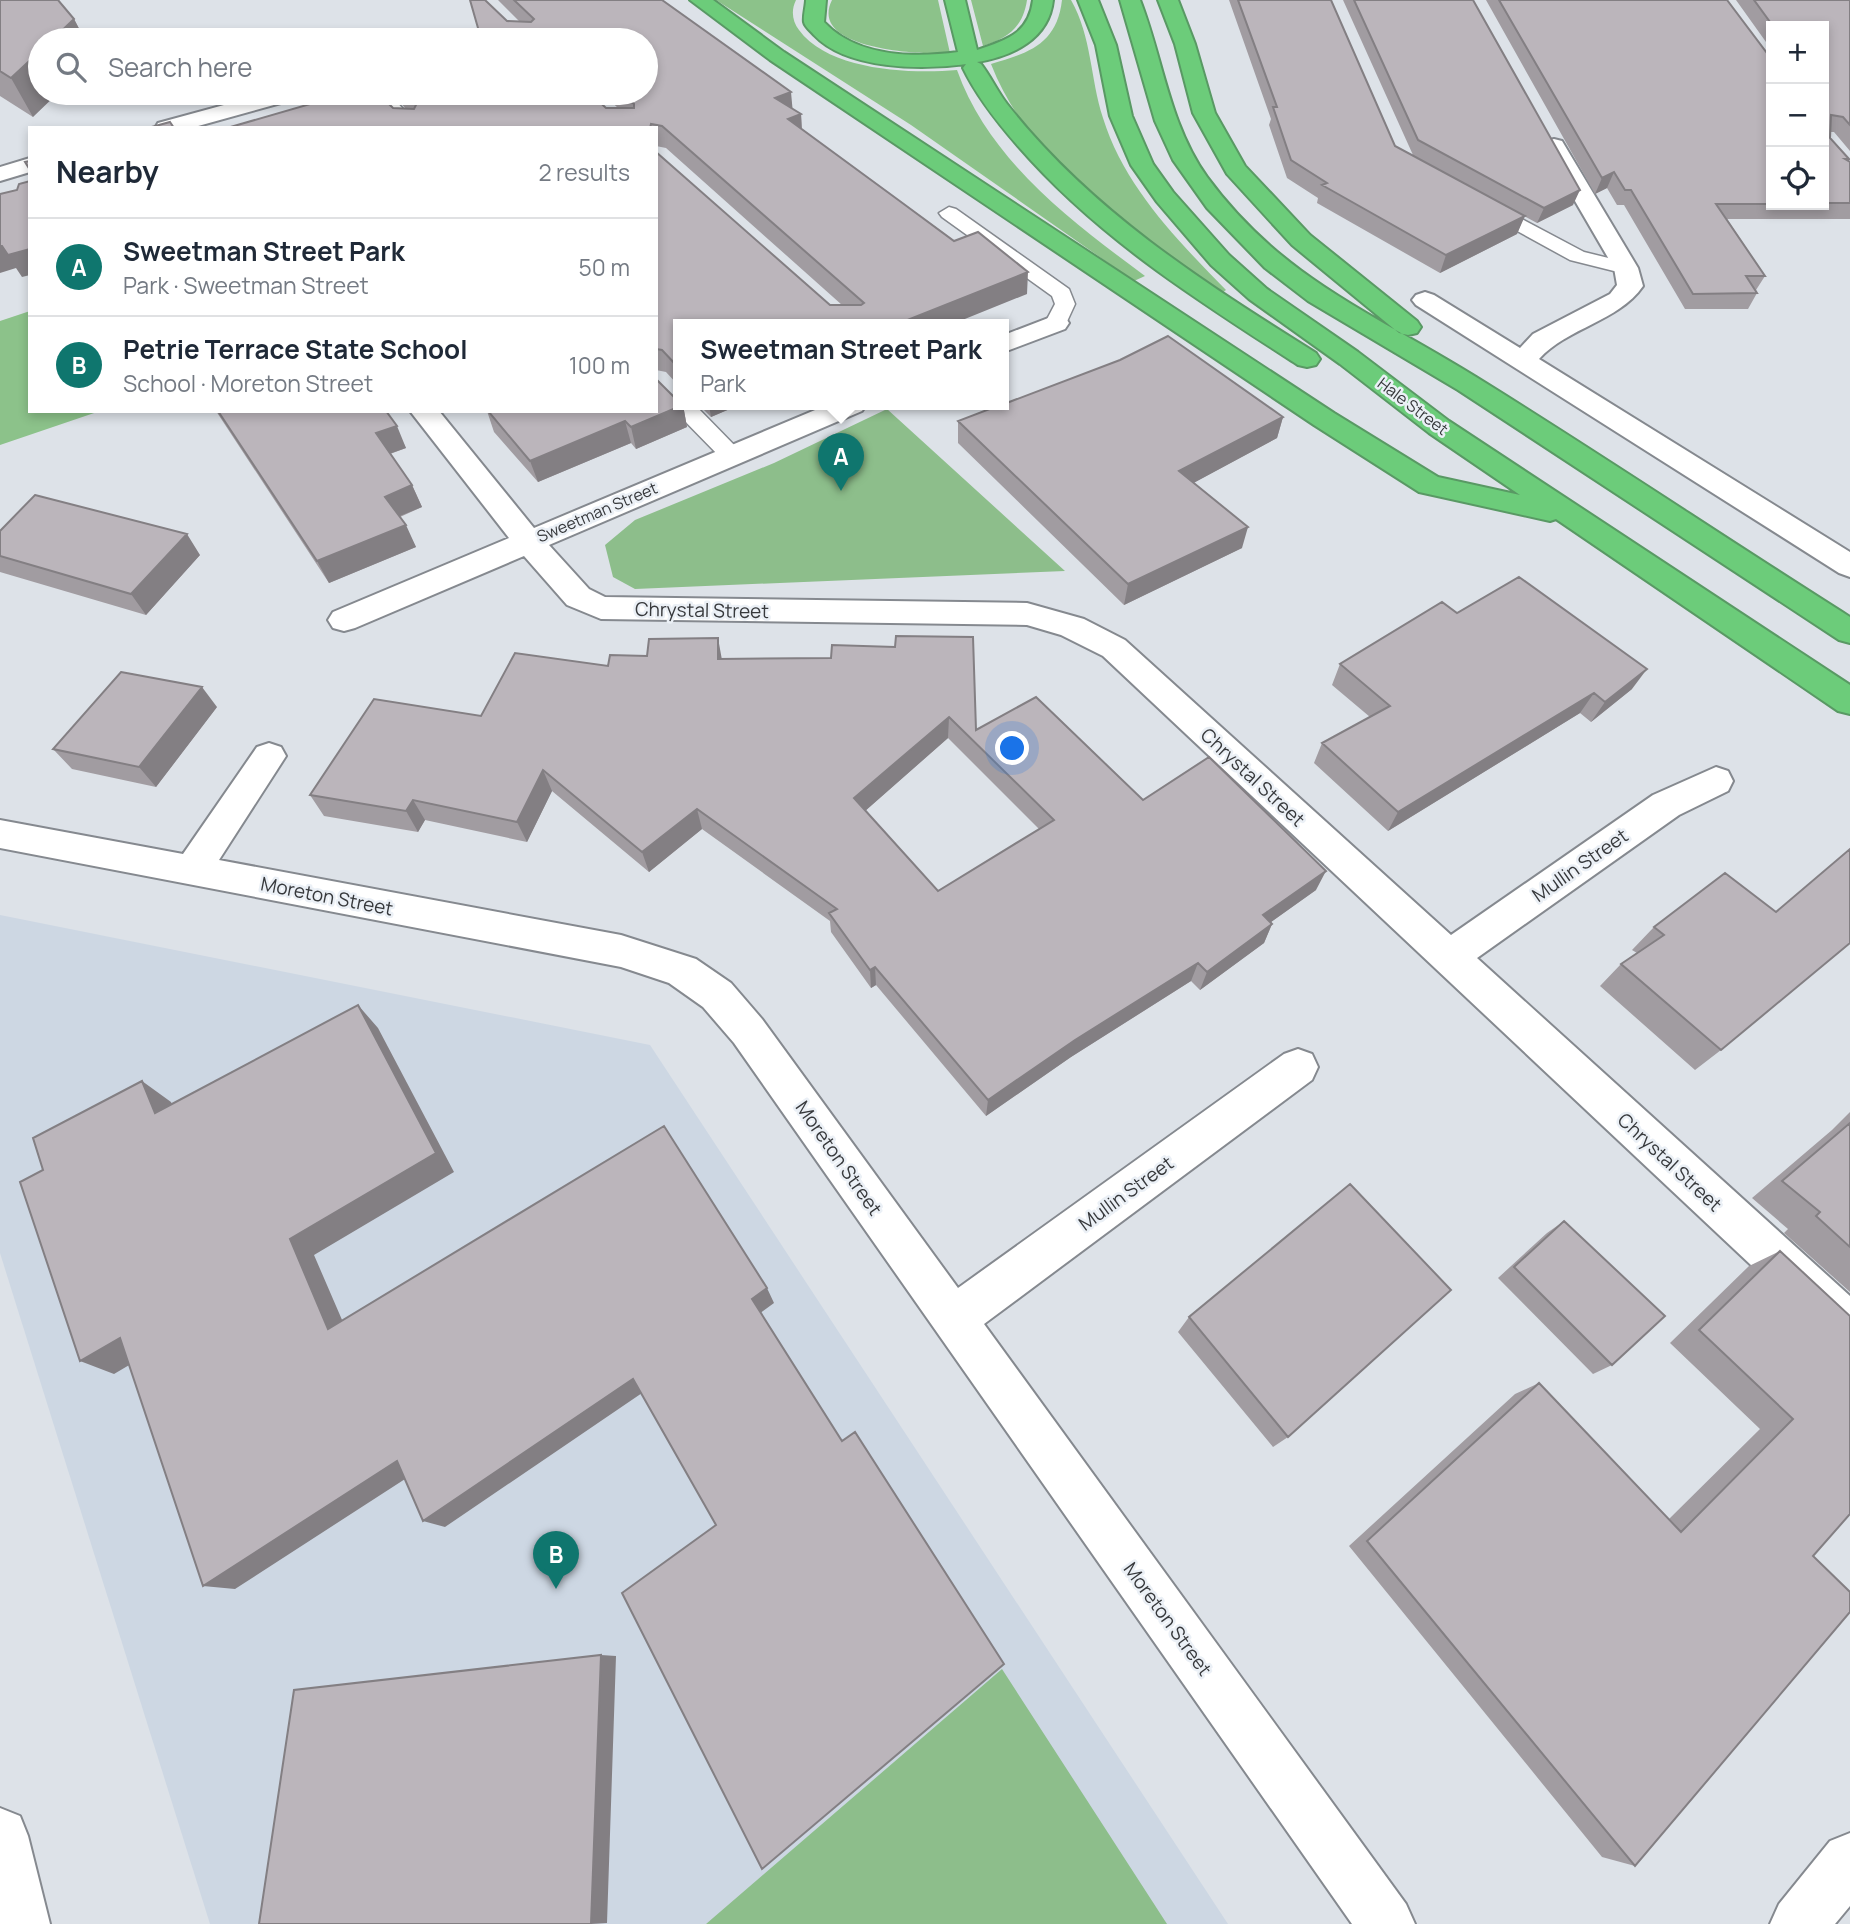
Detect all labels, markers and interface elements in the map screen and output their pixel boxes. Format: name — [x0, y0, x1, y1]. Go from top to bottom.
map controls — [1766, 21, 1829, 210]
button: + — [1766, 21, 1829, 84]
search box — [28, 28, 658, 105]
icon: search — [52, 48, 90, 86]
text: Search here — [108, 49, 253, 85]
button: − — [1766, 84, 1829, 147]
button: locate — [1766, 147, 1829, 210]
text: Nearby — [56, 151, 159, 192]
text: 2 results — [538, 156, 630, 188]
text: Sweetman Street Park — [123, 233, 405, 269]
text: A — [71, 251, 87, 283]
text: 50 m — [579, 251, 630, 283]
text: Park · Sweetman Street — [123, 269, 369, 301]
popup — [673, 319, 1009, 410]
text: Petrie Terrace State School — [123, 331, 467, 367]
text: Sweetman Street Park — [700, 331, 982, 367]
text: B — [72, 349, 86, 381]
text: 100 m — [569, 349, 630, 381]
text: School · Moreton Street — [123, 367, 373, 399]
text: Park — [700, 367, 746, 399]
street label: Hale Street — [1373, 372, 1453, 440]
pin: A — [818, 433, 864, 491]
street label: Sweetman Street — [533, 477, 661, 547]
street label: Chrystal Street — [635, 596, 769, 624]
street label: Chrystal Street — [1195, 722, 1311, 832]
your location — [995, 731, 1029, 765]
street label: Mullin Street — [1527, 822, 1633, 908]
street label: Moreton Street — [259, 870, 395, 922]
street label: Moreton Street — [790, 1096, 888, 1220]
street label: Chrystal Street — [1612, 1107, 1728, 1217]
street label: Mullin Street — [1073, 1150, 1179, 1236]
pin: B — [533, 1531, 579, 1589]
street label: Moreton Street — [1118, 1557, 1218, 1681]

